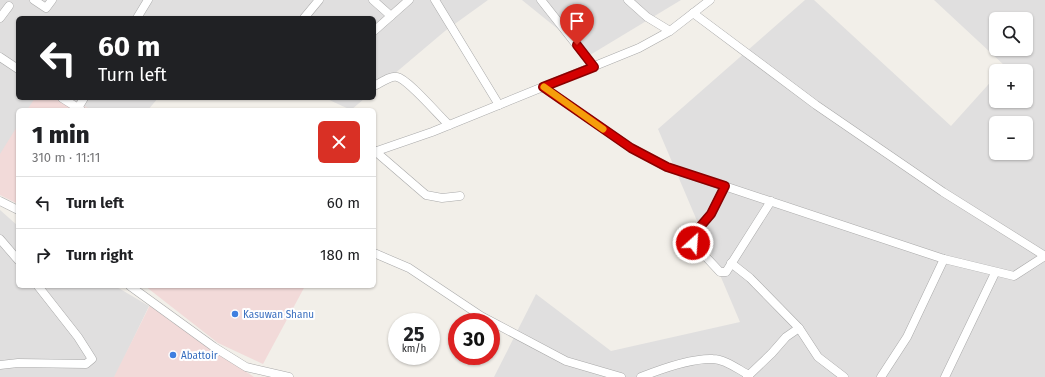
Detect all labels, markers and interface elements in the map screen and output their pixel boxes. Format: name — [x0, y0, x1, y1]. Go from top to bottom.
pin — [560, 4, 594, 45]
icon: arrive — [566, 10, 588, 32]
map controls — [989, 12, 1033, 160]
button: search — [989, 12, 1033, 56]
text: 60 m — [98, 30, 160, 63]
icon: left — [32, 32, 84, 84]
text: Turn left — [98, 64, 167, 86]
button: + — [989, 64, 1033, 108]
button: − — [989, 116, 1033, 160]
text: 1 min — [32, 121, 90, 149]
button: close — [318, 121, 360, 163]
text: 310 m · 11:11 — [32, 150, 100, 165]
icon: left — [32, 192, 54, 214]
text: Turn left — [66, 194, 124, 212]
text: 60 m — [327, 194, 360, 212]
position arrow — [672, 222, 714, 264]
icon: right — [32, 244, 54, 266]
text: Turn right — [66, 246, 133, 264]
text: 180 m — [320, 246, 360, 264]
marker: Kasuwan Shanu — [230, 309, 240, 319]
place label: Kasuwan Shanu — [243, 309, 314, 321]
speed limit sign: 30 — [448, 313, 500, 365]
text: 25 — [403, 322, 425, 346]
text: km/h — [402, 343, 426, 355]
marker: Abattoir — [168, 350, 178, 360]
place label: Abattoir — [181, 350, 218, 362]

